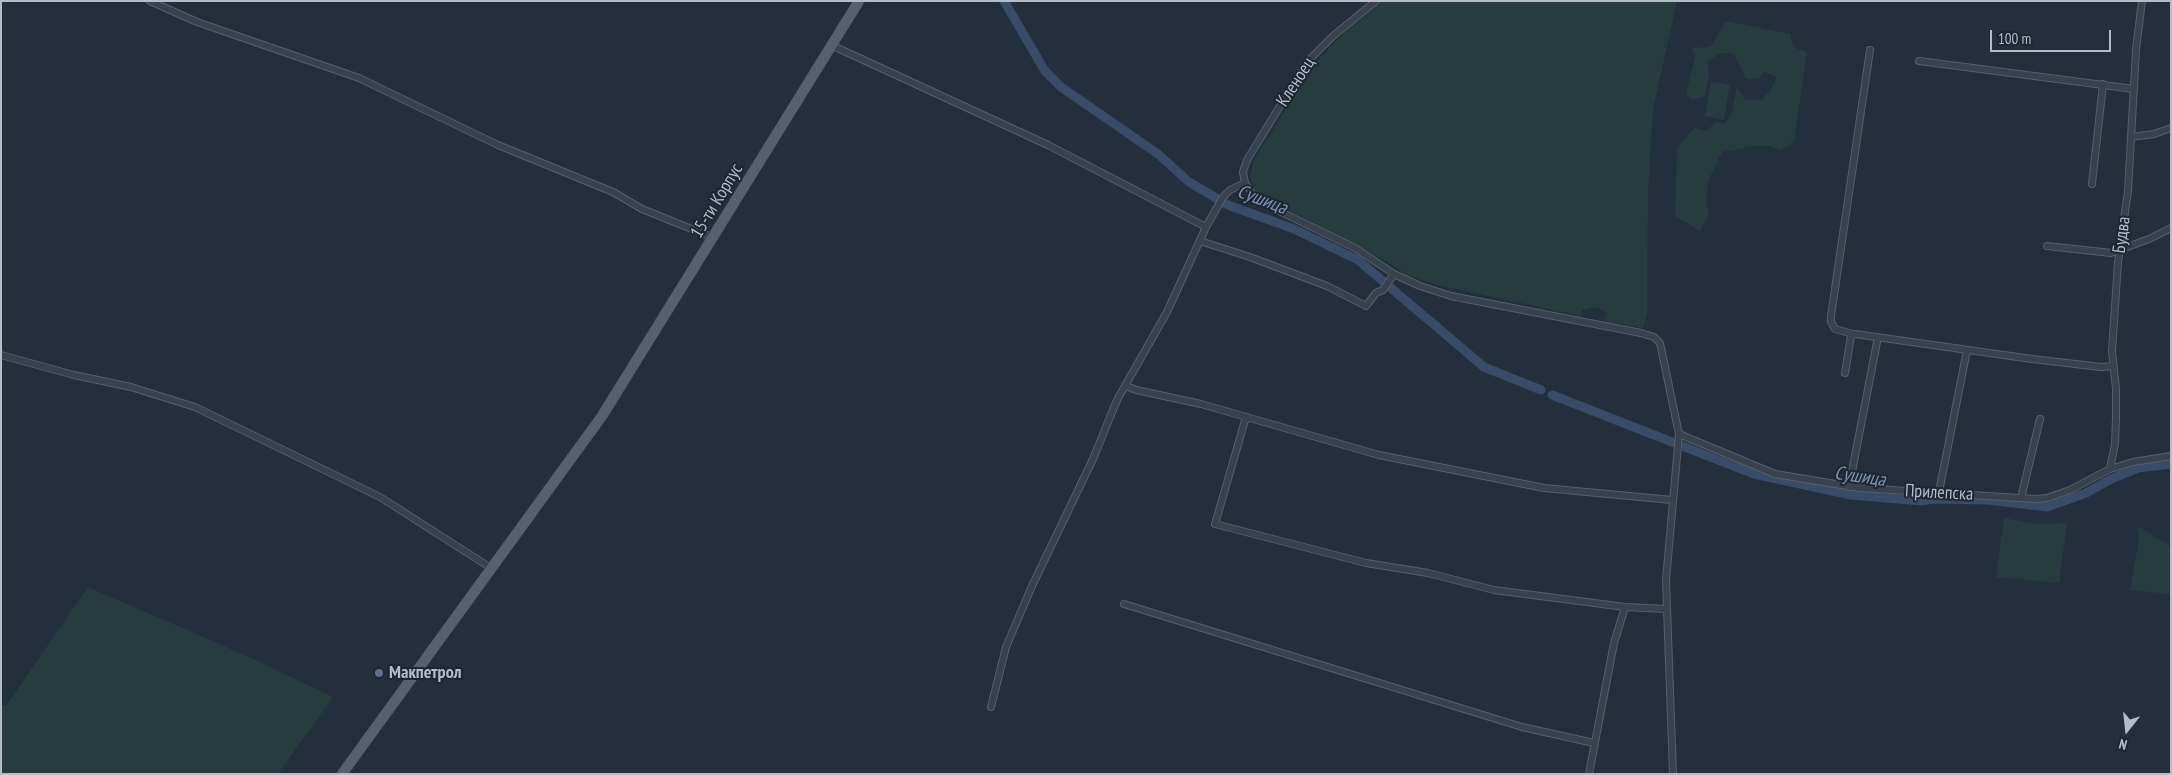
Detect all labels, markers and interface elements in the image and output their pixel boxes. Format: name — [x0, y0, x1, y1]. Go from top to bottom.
scale bar — [1992, 20, 2113, 52]
text: 100 m — [1998, 29, 2031, 48]
street label: Кленоец — [1272, 53, 1320, 111]
street label: 15-ти Корпус — [686, 160, 748, 242]
water label: Сушица — [1234, 180, 1290, 220]
street label: Будва — [2109, 215, 2135, 255]
water label: Сушица — [1833, 462, 1887, 492]
street label: Прилепска — [1904, 480, 1974, 506]
place label: Макпетрол — [389, 662, 461, 684]
marker: Макпетрол — [373, 667, 385, 679]
north arrow — [2102, 705, 2152, 755]
text: N — [2117, 735, 2129, 754]

